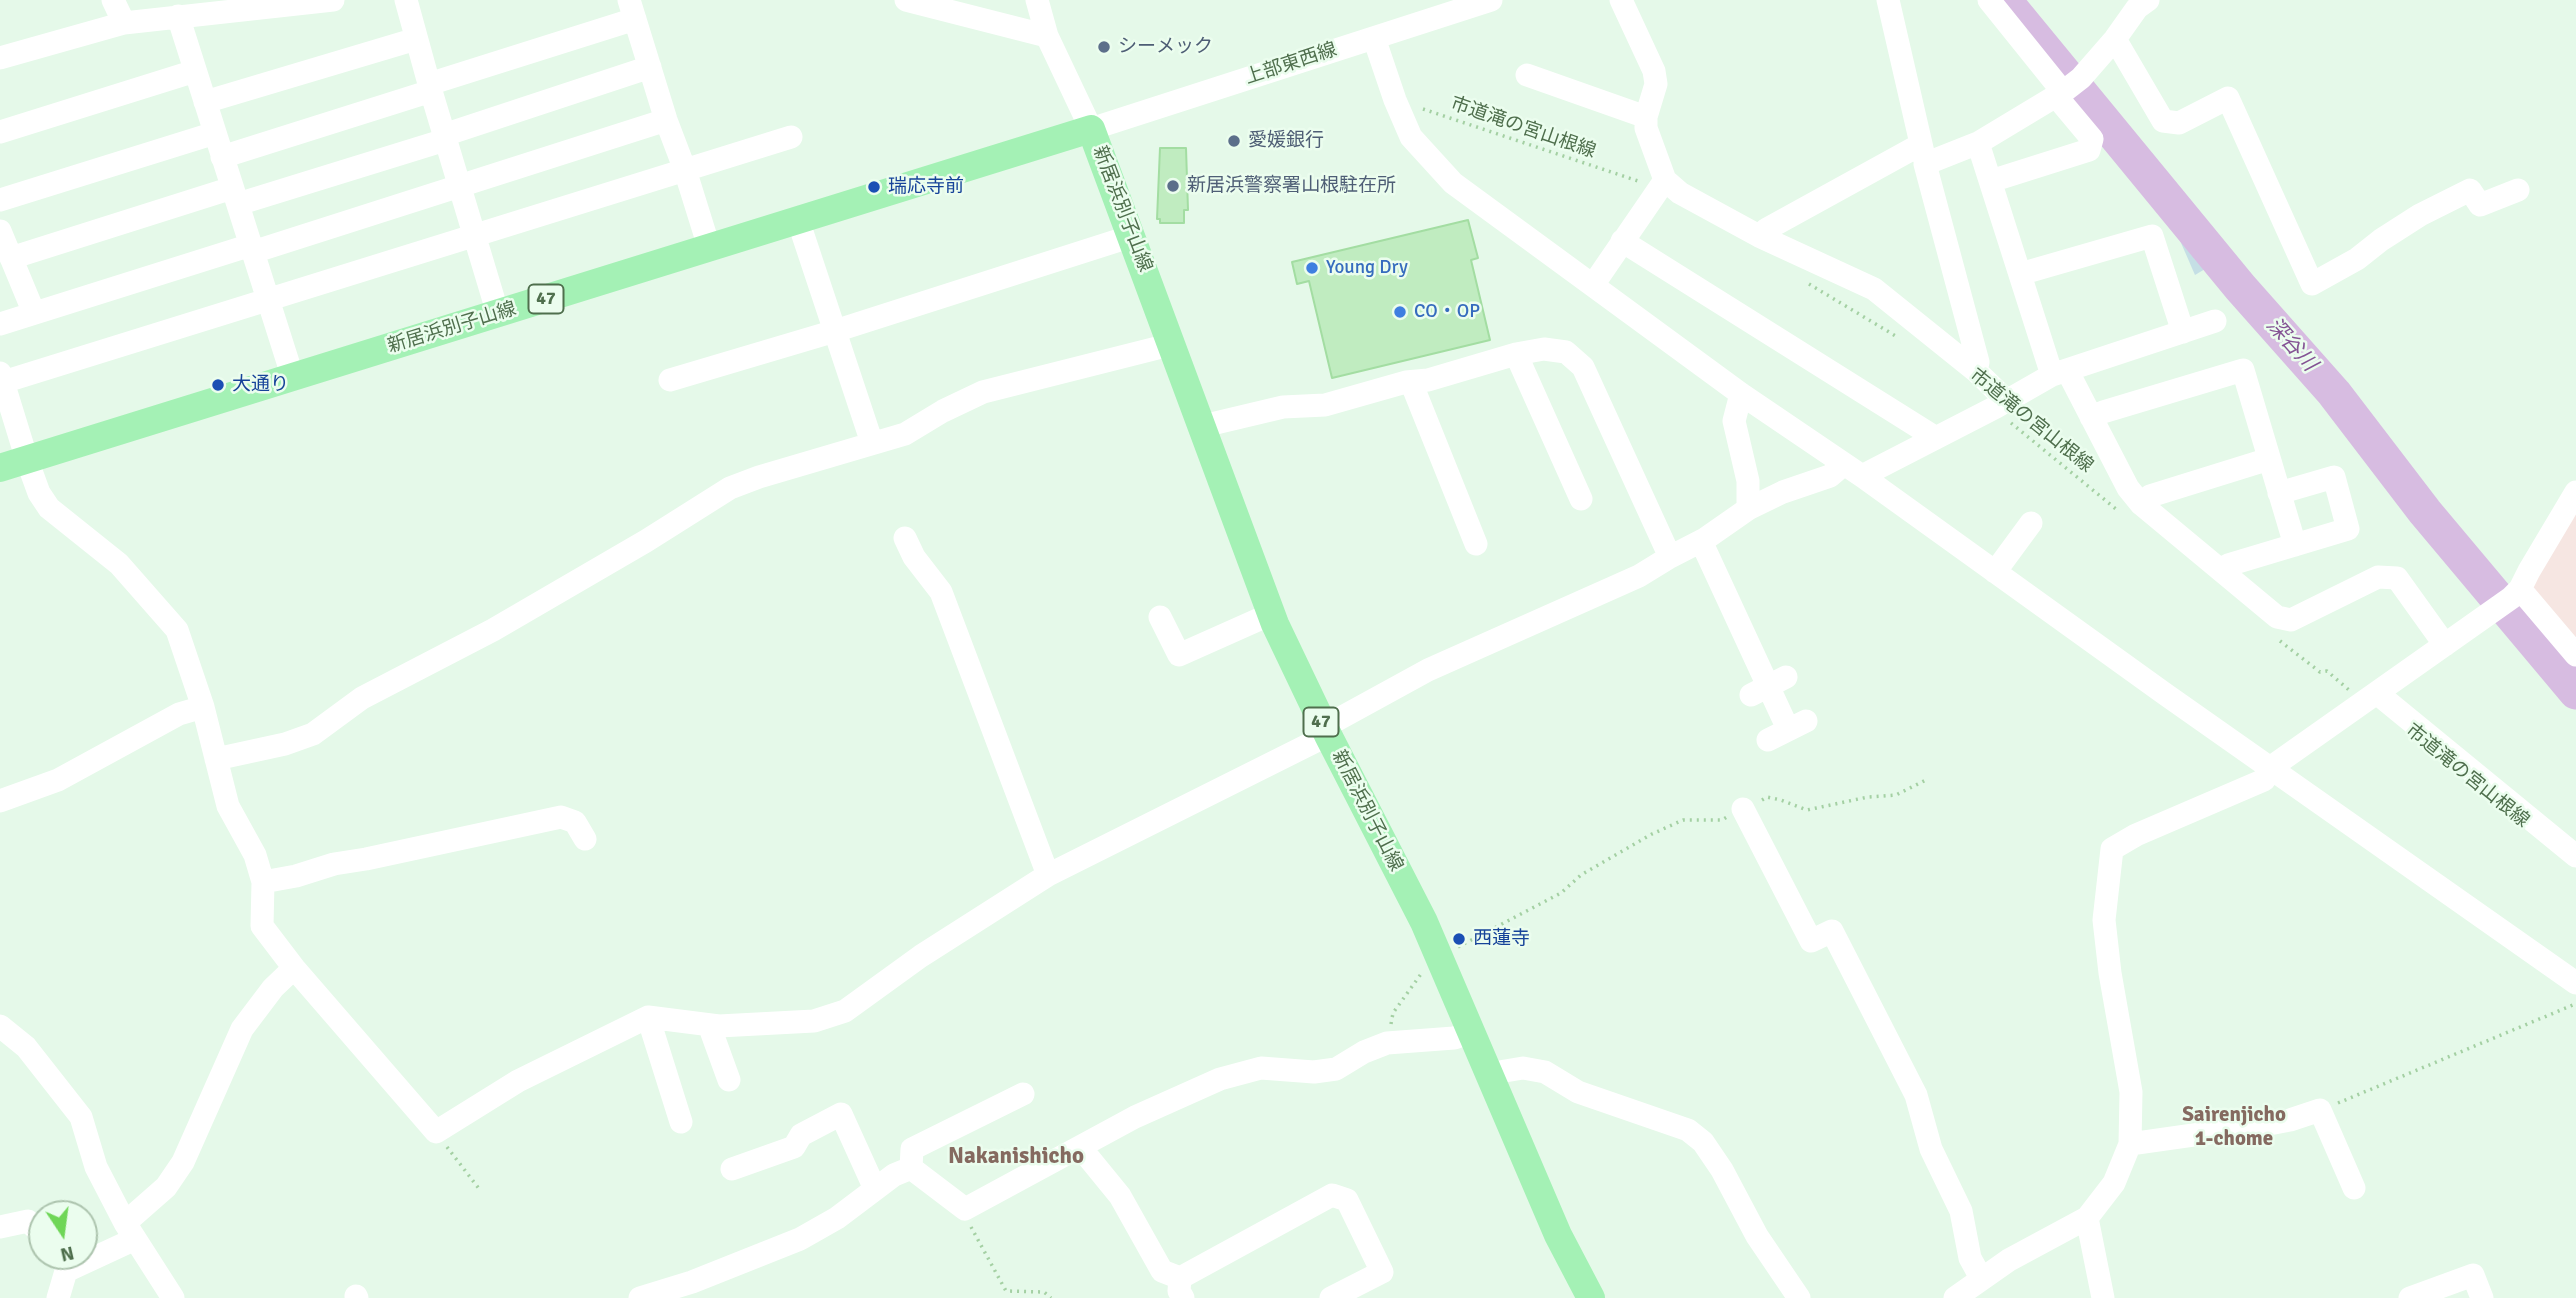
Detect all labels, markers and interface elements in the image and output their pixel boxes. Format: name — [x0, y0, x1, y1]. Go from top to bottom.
place label: シーメック — [1118, 36, 1213, 58]
street label: 上部東西線 — [1242, 38, 1340, 90]
marker: シーメック — [1096, 39, 1112, 55]
street label: 市道滝の宮山根線 — [1447, 92, 1599, 164]
place label: 愛媛銀行 — [1248, 130, 1324, 152]
marker: 愛媛銀行 — [1226, 133, 1242, 149]
street label: 新居浜別子山線 — [1088, 143, 1156, 275]
place label: 新居浜警察署山根駐在所 — [1187, 175, 1396, 197]
place label: 瑞応寺前 — [888, 176, 964, 198]
marker: 新居浜警察署山根駐在所 — [1165, 178, 1181, 194]
marker: 瑞応寺前 — [866, 179, 882, 195]
place label: Young Dry — [1326, 257, 1408, 279]
marker: Young Dry — [1304, 260, 1320, 276]
road number: 47 — [528, 284, 564, 314]
street label: 新居浜別子山線 — [385, 298, 519, 358]
place label: CO・OP — [1414, 301, 1480, 323]
marker: CO・OP — [1392, 304, 1408, 320]
water label: 深谷川 — [2261, 313, 2321, 377]
street label: 市道滝の宮山根線 — [1965, 364, 2097, 478]
place label: 大通り — [232, 374, 289, 396]
marker: 大通り — [210, 377, 226, 393]
road number: 47 — [1304, 708, 1338, 736]
street label: 市道滝の宮山根線 — [2401, 719, 2533, 833]
street label: 新居浜別子山線 — [1327, 747, 1407, 875]
place label: 西蓮寺 — [1473, 928, 1530, 950]
marker: 西蓮寺 — [1451, 931, 1467, 947]
district label: Sairenjicho 1-chome — [2182, 1102, 2286, 1152]
district label: Nakanishicho — [948, 1143, 1084, 1171]
north arrow — [28, 1200, 98, 1270]
text: N — [58, 1240, 76, 1267]

